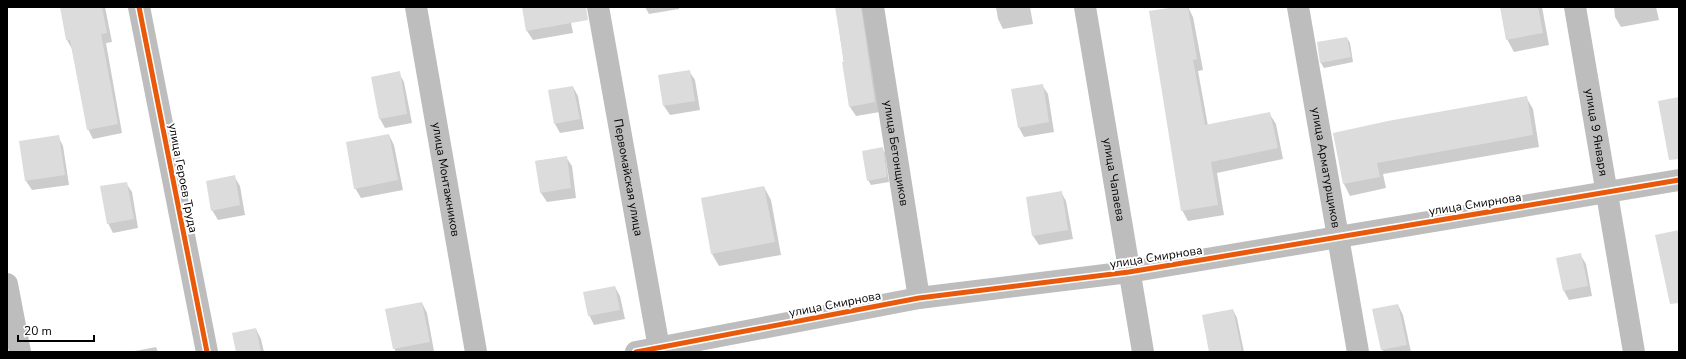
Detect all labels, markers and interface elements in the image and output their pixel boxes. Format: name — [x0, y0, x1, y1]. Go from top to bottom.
street label: улица 9 Января — [1581, 87, 1612, 177]
street label: улица Бетонщиков — [880, 99, 912, 208]
street label: улица Арматурщиков — [1308, 106, 1344, 230]
street label: Первомайская улица — [610, 117, 647, 237]
street label: улица Монтажников — [428, 121, 464, 238]
street label: улица Героев Труда — [165, 122, 201, 234]
street label: улица Чапаева — [1099, 137, 1129, 222]
street label: улица Смирнова — [1428, 189, 1522, 219]
street label: улица Смирнова — [1109, 242, 1203, 272]
street label: улица Смирнова — [788, 287, 882, 321]
scale bar — [18, 317, 94, 343]
text: 20 m — [24, 323, 52, 339]

